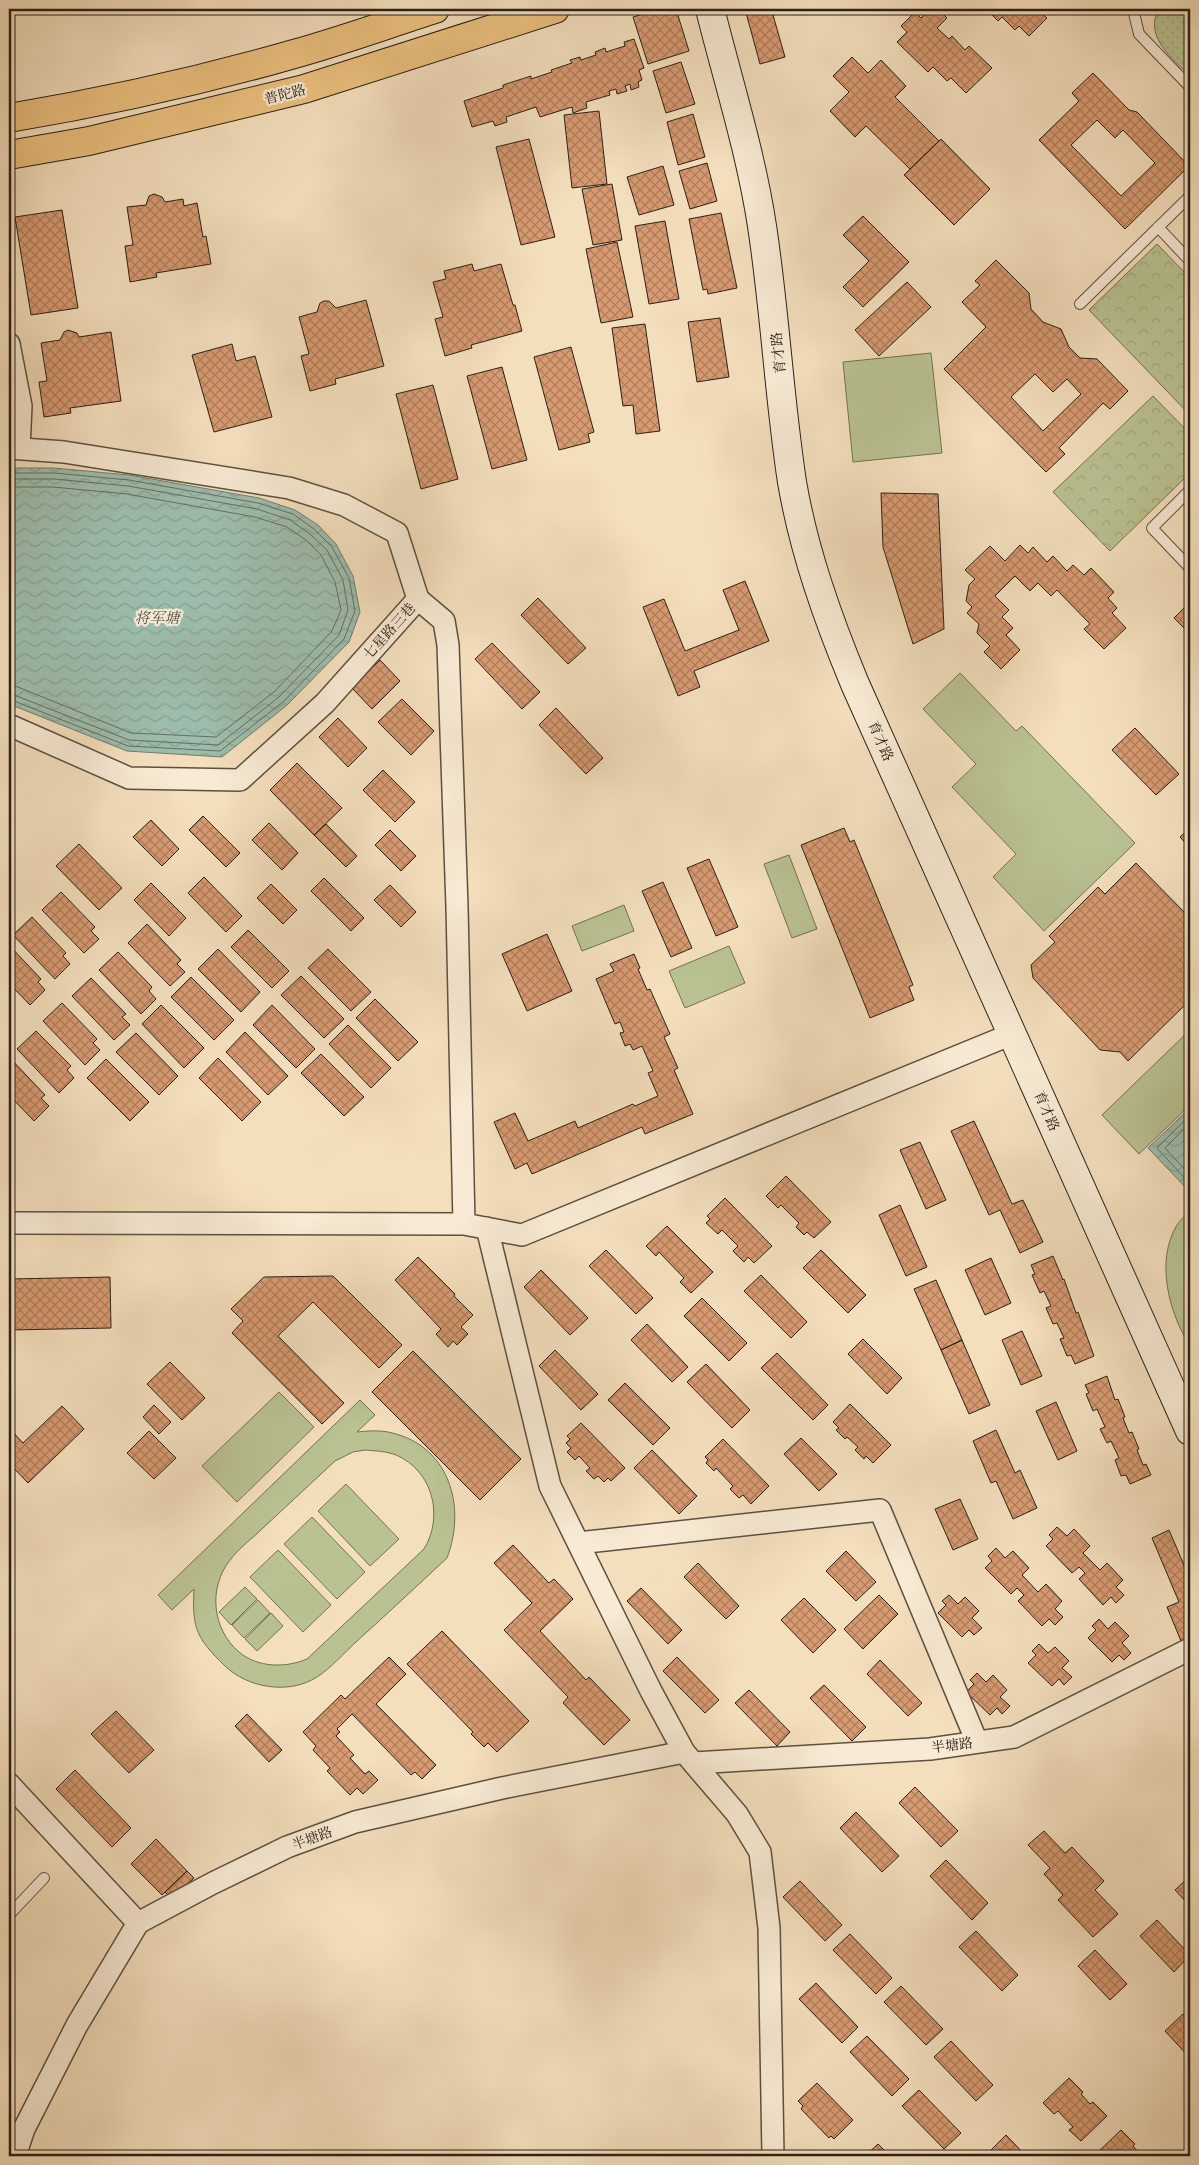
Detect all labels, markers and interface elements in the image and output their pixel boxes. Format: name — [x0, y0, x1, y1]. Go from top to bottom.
street label: 普陀路 — [263, 81, 308, 110]
street label: 育才路 — [768, 331, 791, 375]
street label: 七星路三巷 — [360, 600, 421, 664]
water label: 将军塘 — [134, 609, 181, 630]
street label: 育才路 — [862, 719, 897, 765]
street label: 育才路 — [1028, 1089, 1063, 1135]
street label: 半塘路 — [930, 1735, 974, 1758]
street label: 半塘路 — [290, 1823, 335, 1856]

